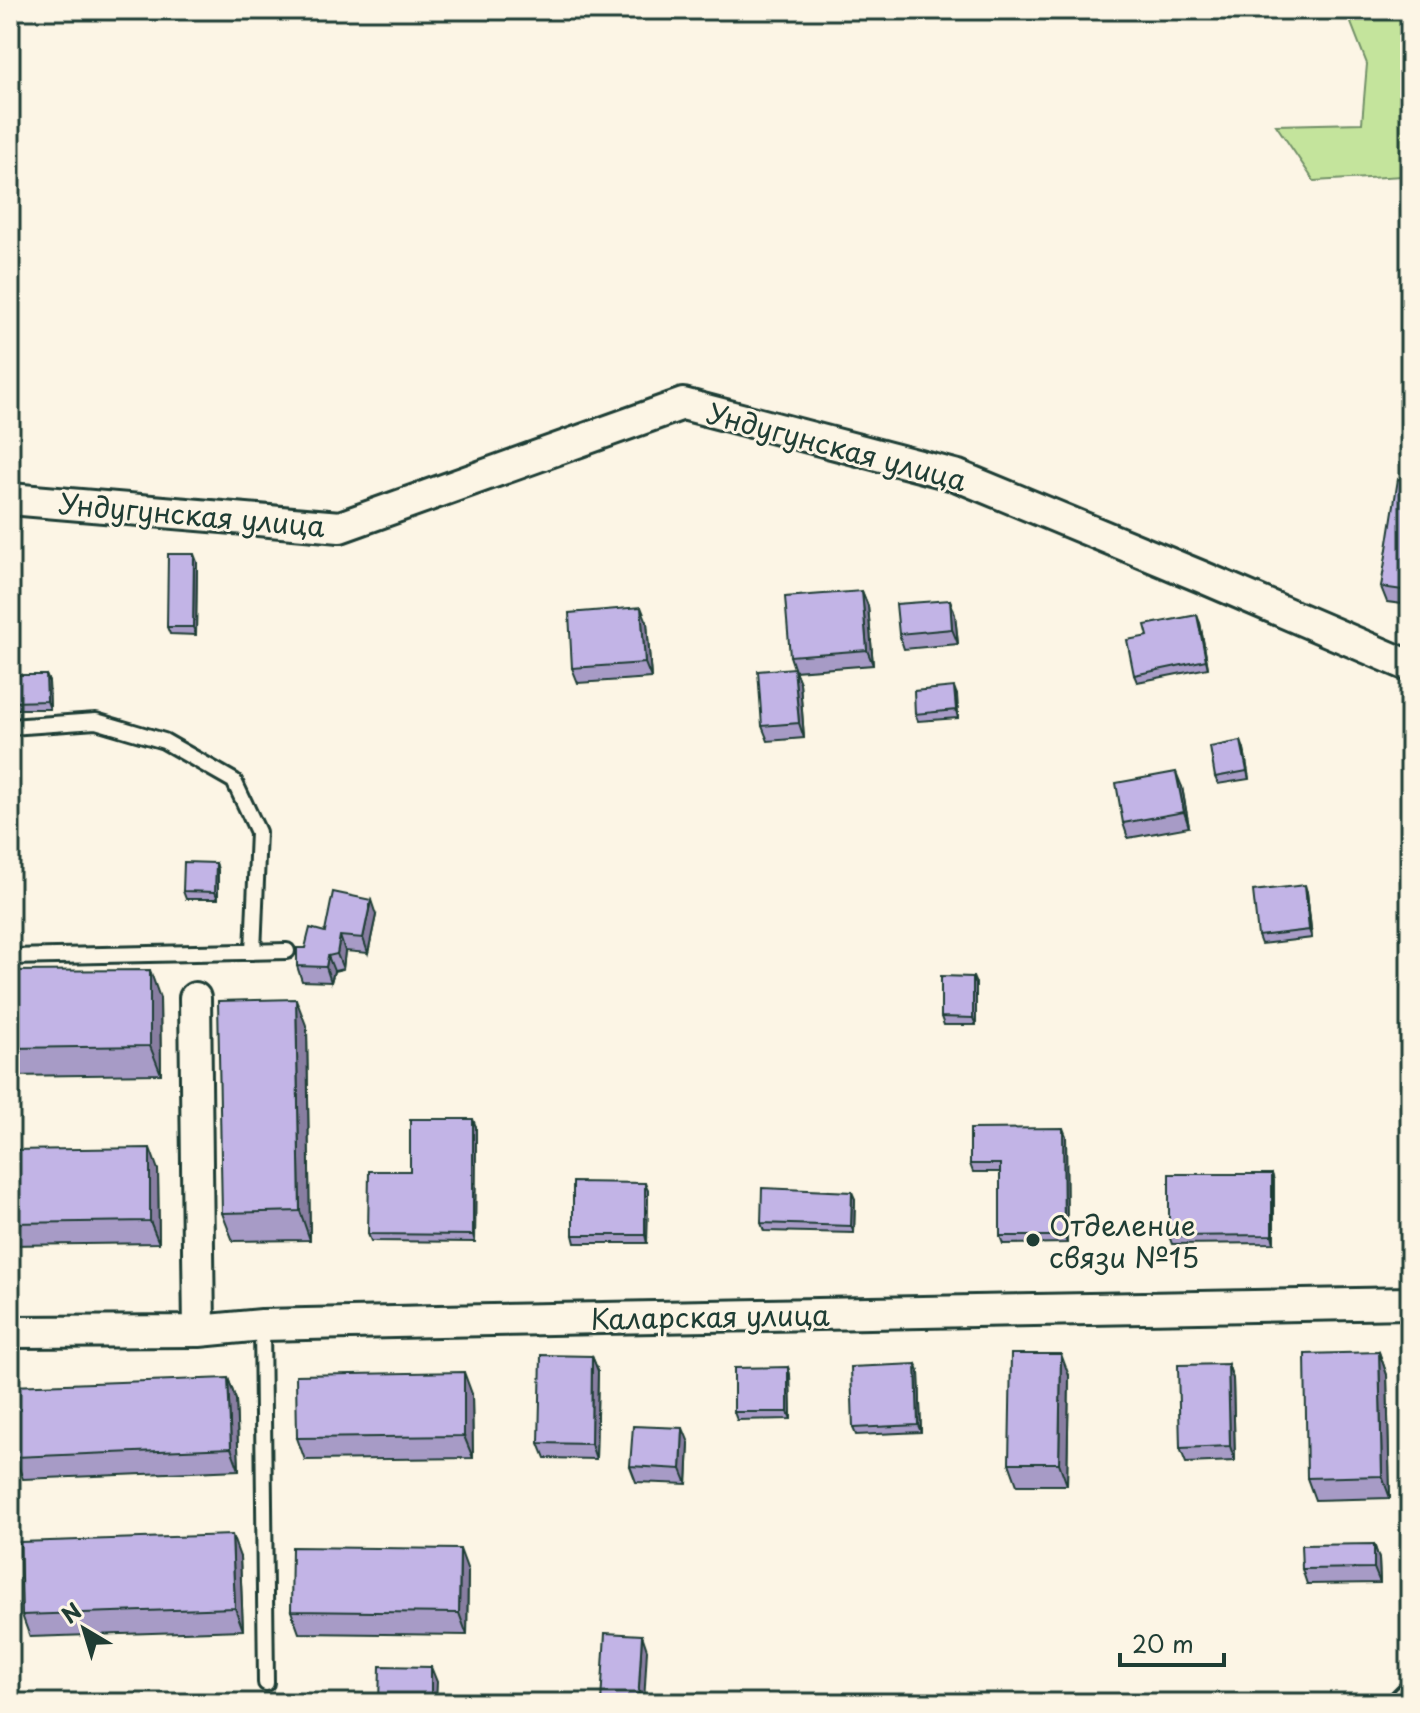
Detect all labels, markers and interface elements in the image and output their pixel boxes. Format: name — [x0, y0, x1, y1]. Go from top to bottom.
street label: Ундугунская улица — [703, 391, 972, 501]
street label: Ундугунская улица — [57, 481, 327, 547]
place label: Отделение связи №15 — [1049, 1203, 1199, 1278]
marker: Отделение связи №15 — [1024, 1231, 1042, 1249]
street label: Каларская улица — [590, 1292, 830, 1340]
north arrow — [44, 1589, 124, 1669]
text: N — [54, 1594, 88, 1630]
scale bar — [1120, 1617, 1224, 1667]
text: 20 m — [1132, 1625, 1194, 1661]

